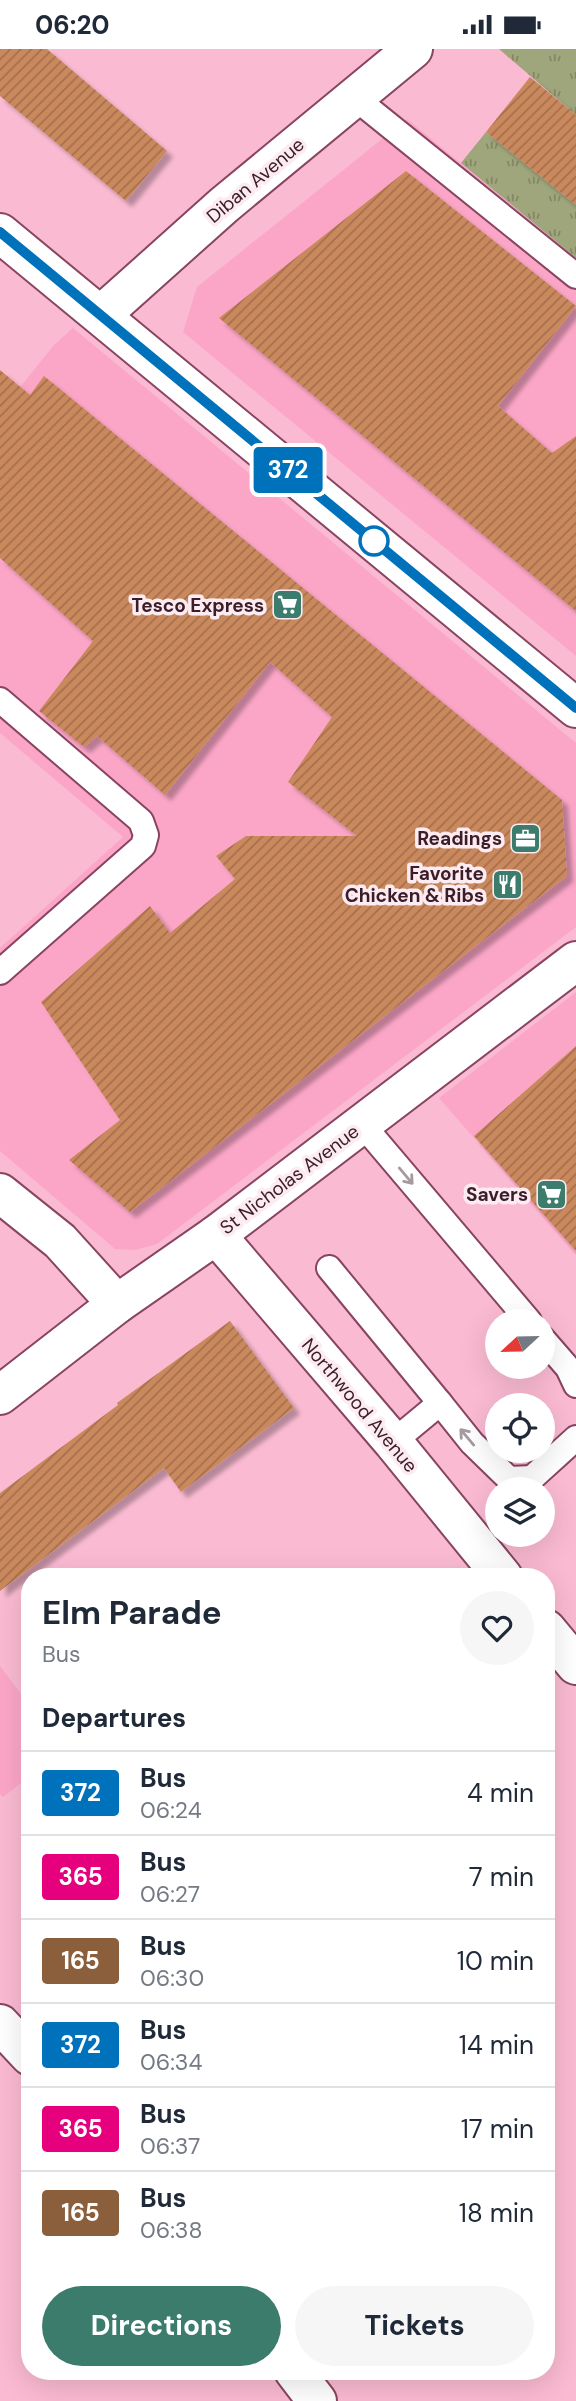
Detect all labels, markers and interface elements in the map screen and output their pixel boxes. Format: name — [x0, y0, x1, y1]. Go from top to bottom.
text: 06:20 — [35, 8, 110, 42]
street label: Diban Avenue — [201, 132, 309, 229]
line badge: 372 — [248, 447, 328, 493]
text: 372 — [268, 454, 308, 485]
unlabelled marker — [359, 526, 389, 556]
supermarket icon: Tesco Express — [270, 588, 304, 622]
place label: Tesco Express — [132, 593, 264, 618]
office icon: Readings — [508, 821, 542, 855]
place label: Readings — [417, 826, 502, 851]
place label: Favorite Chicken & Ribs — [345, 861, 484, 908]
restaurant icon: Favorite Chicken & Ribs — [490, 867, 524, 901]
street label: St Nicholas Avenue — [215, 1119, 364, 1240]
one-way arrow — [398, 1167, 414, 1185]
supermarket icon: Savers — [534, 1177, 568, 1211]
place label: Savers — [466, 1182, 528, 1207]
north arrow — [485, 1309, 555, 1379]
map controls — [485, 1309, 555, 1547]
street label: Northwood Avenue — [296, 1333, 423, 1478]
button: locate — [485, 1393, 555, 1463]
one-way arrow — [460, 1428, 475, 1446]
button: layers — [485, 1477, 555, 1547]
text: Elm Parade — [42, 1591, 222, 1634]
button: heart — [460, 1591, 534, 1665]
text: Bus — [42, 1639, 81, 1669]
text: Departures — [42, 1701, 186, 1735]
text: Bus — [140, 1761, 186, 1795]
text: 4 min — [467, 1776, 534, 1810]
text: 372 — [60, 1777, 101, 1808]
text: 06:24 — [140, 1795, 202, 1825]
text: Bus — [140, 1845, 186, 1879]
text: 7 min — [469, 1860, 534, 1894]
text: 365 — [58, 1861, 103, 1892]
text: 06:27 — [140, 1879, 200, 1909]
text: Bus — [140, 1929, 186, 1963]
text: 10 min — [457, 1944, 534, 1978]
text: 165 — [61, 1945, 100, 1976]
text: 06:30 — [140, 1963, 204, 1993]
text: Bus — [140, 2013, 186, 2047]
text: 14 min — [459, 2028, 534, 2062]
text: 372 — [60, 2029, 101, 2060]
text: 06:34 — [140, 2047, 202, 2077]
text: Bus — [140, 2097, 186, 2131]
text: 17 min — [461, 2112, 534, 2146]
text: 365 — [58, 2113, 103, 2144]
text: 06:37 — [140, 2131, 200, 2161]
text: Bus — [140, 2181, 186, 2215]
text: 18 min — [459, 2196, 534, 2230]
text: 165 — [61, 2197, 100, 2228]
text: 06:38 — [140, 2215, 202, 2245]
button: Directions — [42, 2286, 281, 2366]
button: Tickets — [295, 2286, 534, 2366]

